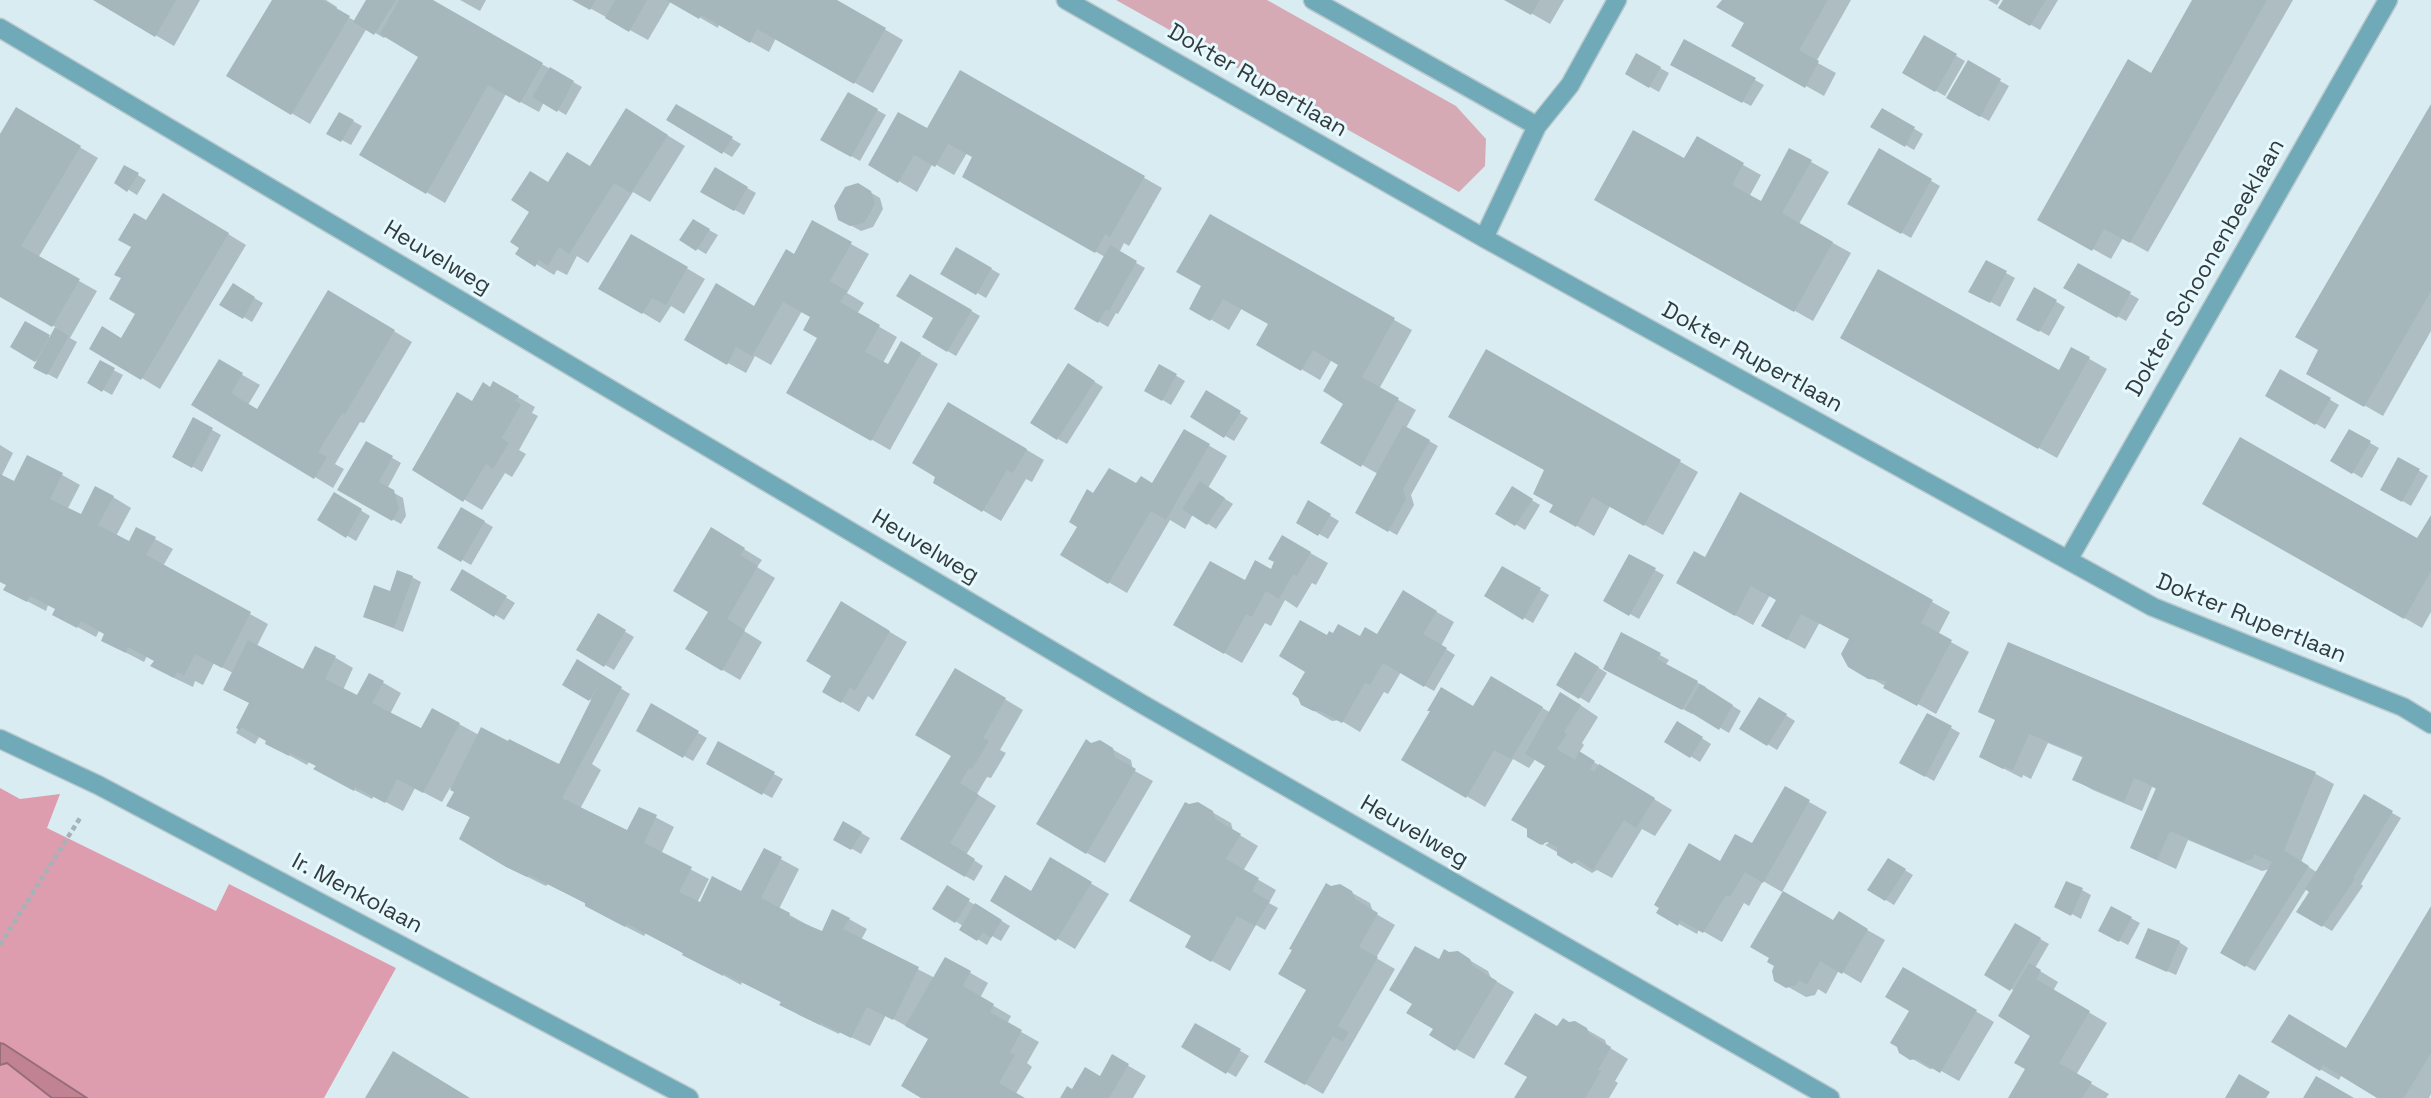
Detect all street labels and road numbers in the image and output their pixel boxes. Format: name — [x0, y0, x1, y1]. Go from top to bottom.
street label: Dokter Rupertlaan — [1162, 18, 1352, 144]
street label: Dokter Schoonenbeeklaan — [2121, 134, 2291, 402]
street label: Heuvelweg — [378, 215, 496, 301]
street label: Dokter Rupertlaan — [1657, 297, 1847, 419]
street label: Heuvelweg — [866, 504, 984, 590]
street label: Dokter Rupertlaan — [2152, 568, 2350, 670]
street label: Heuvelweg — [1355, 790, 1473, 874]
street label: Ir. Menkolaan — [287, 848, 427, 940]

